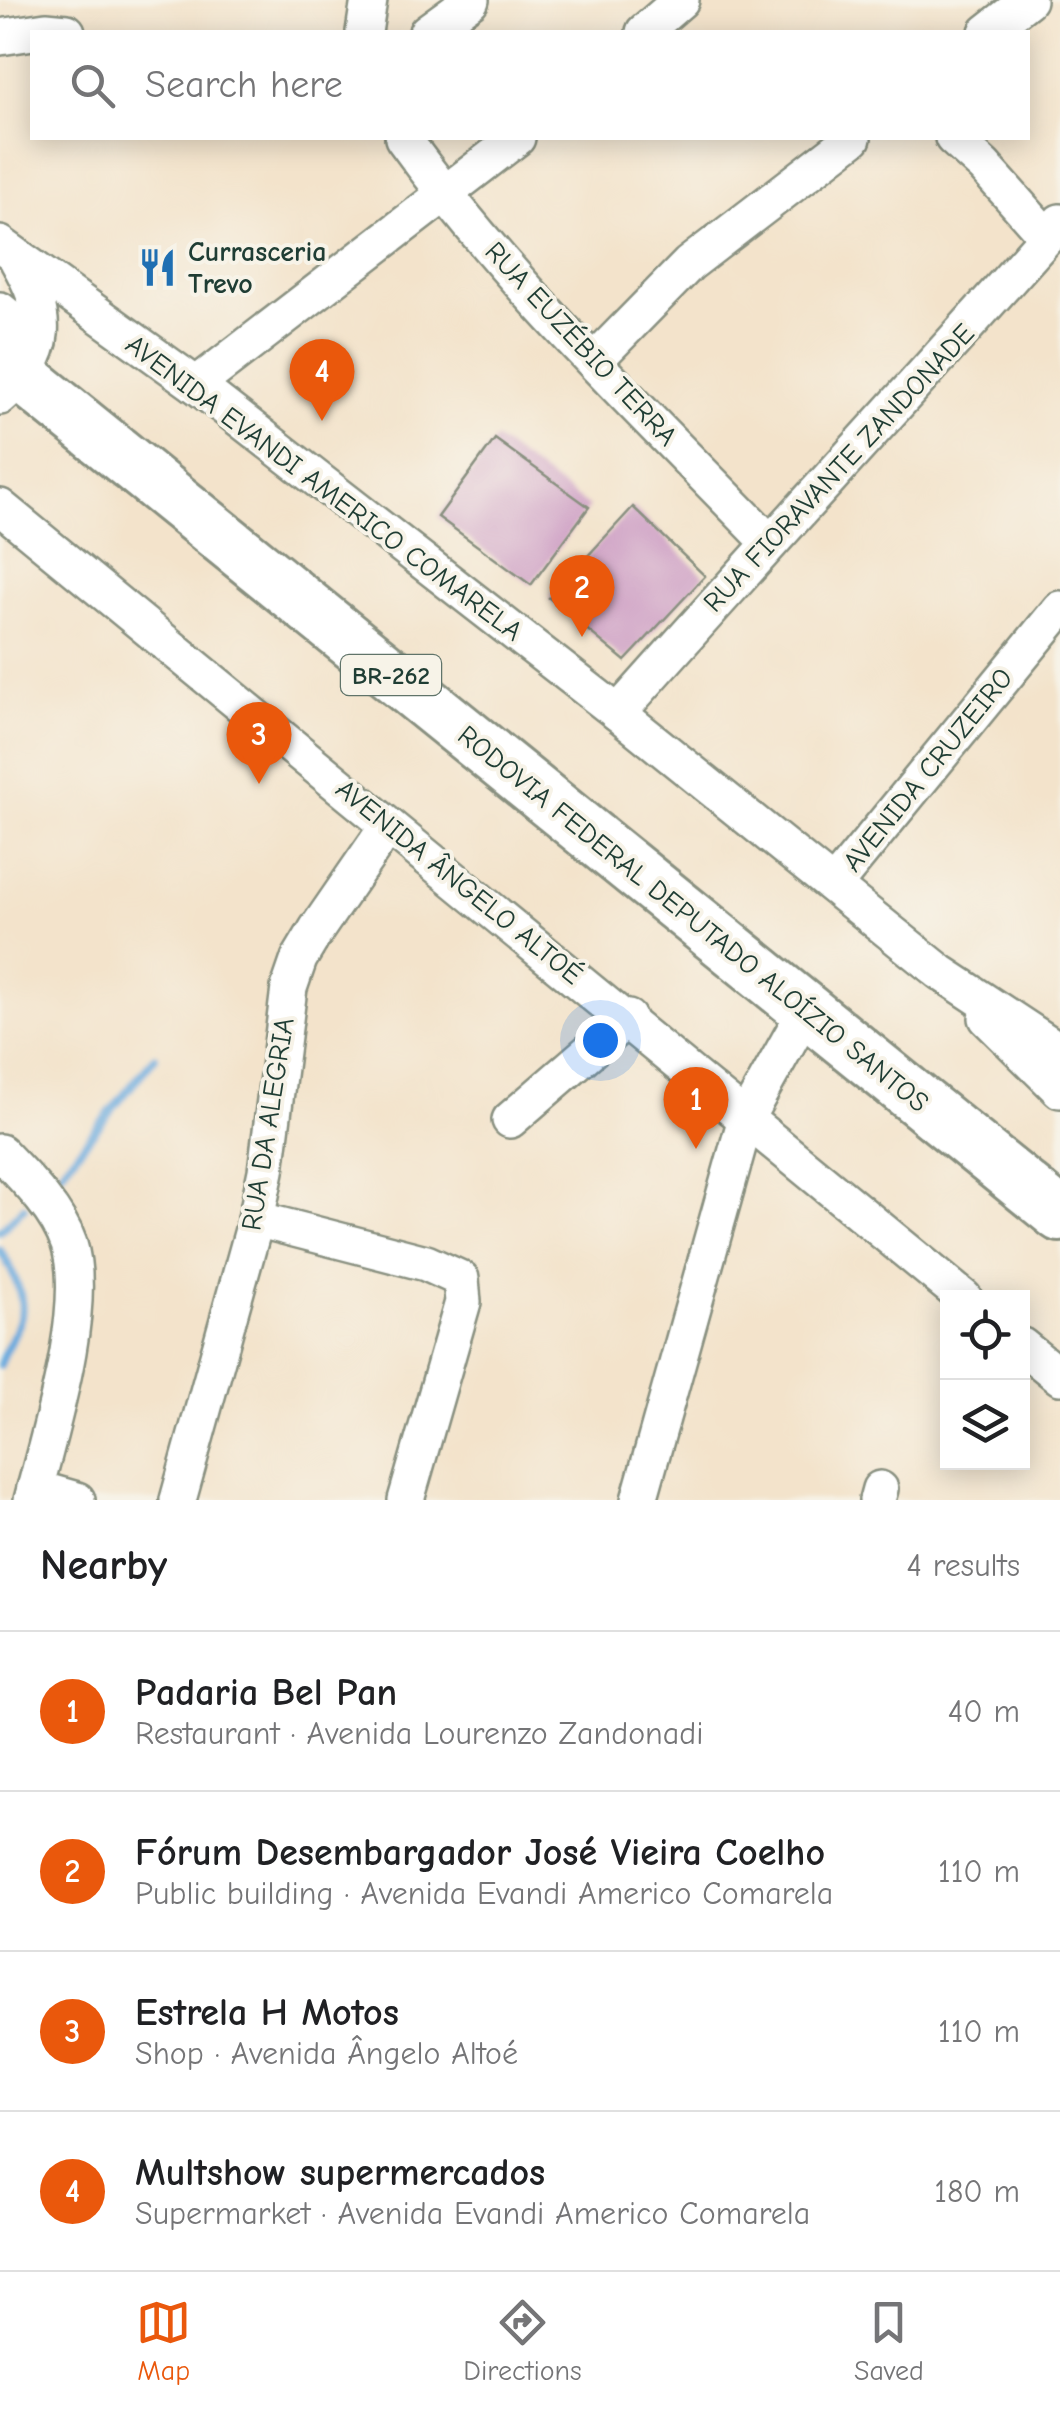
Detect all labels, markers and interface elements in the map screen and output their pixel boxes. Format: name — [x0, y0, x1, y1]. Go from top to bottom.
search box — [30, 30, 1030, 140]
icon: search — [65, 58, 120, 113]
text: Search here — [145, 63, 343, 107]
street label: RUA EUZÉBIO TERRA — [478, 235, 684, 452]
place label: Currasceria Trevo — [188, 236, 326, 300]
restaurant icon: Currasceria Trevo — [137, 247, 179, 289]
street label: RUA FIORAVANTE ZANDONADE — [697, 317, 981, 619]
street label: AVENIDA EVANDI AMERICO COMARELA — [119, 328, 529, 648]
pin: 4 — [290, 338, 354, 421]
pin: 2 — [550, 554, 614, 637]
road number: BR-262 — [341, 655, 441, 695]
street label: AVENIDA CRUZEIRO — [836, 662, 1020, 878]
pin: 3 — [226, 702, 292, 784]
street label: RODOVIA FEDERAL DEPUTADO ALOÍZIO SANTOS — [451, 718, 935, 1119]
street label: AVENIDA ÂNGELO ALTOÉ — [329, 772, 589, 991]
street label: RUA DA ALEGRIA — [235, 1015, 301, 1233]
your location — [575, 1015, 626, 1066]
pin: 1 — [664, 1066, 728, 1149]
map controls — [940, 1290, 1030, 1470]
button: locate — [940, 1290, 1030, 1380]
button: layers — [940, 1380, 1030, 1470]
text: Nearby — [40, 1541, 167, 1590]
text: 4 results — [907, 1547, 1020, 1584]
text: Padaria Bel Pan — [135, 1671, 397, 1715]
text: 1 — [66, 1693, 79, 1730]
text: 40 m — [948, 1693, 1020, 1730]
text: Restaurant · Avenida Lourenzo Zandonadi — [135, 1715, 704, 1752]
text: Fórum Desembargador José Vieira Coelho — [135, 1831, 825, 1875]
text: 2 — [65, 1853, 80, 1890]
text: 110 m — [938, 1853, 1020, 1890]
text: Public building · Avenida Evandi Americo Comarela — [135, 1875, 833, 1912]
text: Estrela H Motos — [135, 1991, 399, 2035]
text: 3 — [65, 2013, 80, 2050]
text: 110 m — [938, 2013, 1020, 2050]
text: Shop · Avenida Ângelo Altoé — [135, 2035, 518, 2072]
text: Multshow supermercados — [135, 2151, 545, 2195]
text: 4 — [65, 2173, 80, 2210]
text: 180 m — [934, 2173, 1020, 2210]
text: Supermarket · Avenida Evandi Americo Comarela — [135, 2195, 810, 2232]
tab: Map — [136, 2295, 191, 2387]
tab: Directions — [463, 2295, 582, 2387]
tab: Saved — [854, 2295, 924, 2387]

